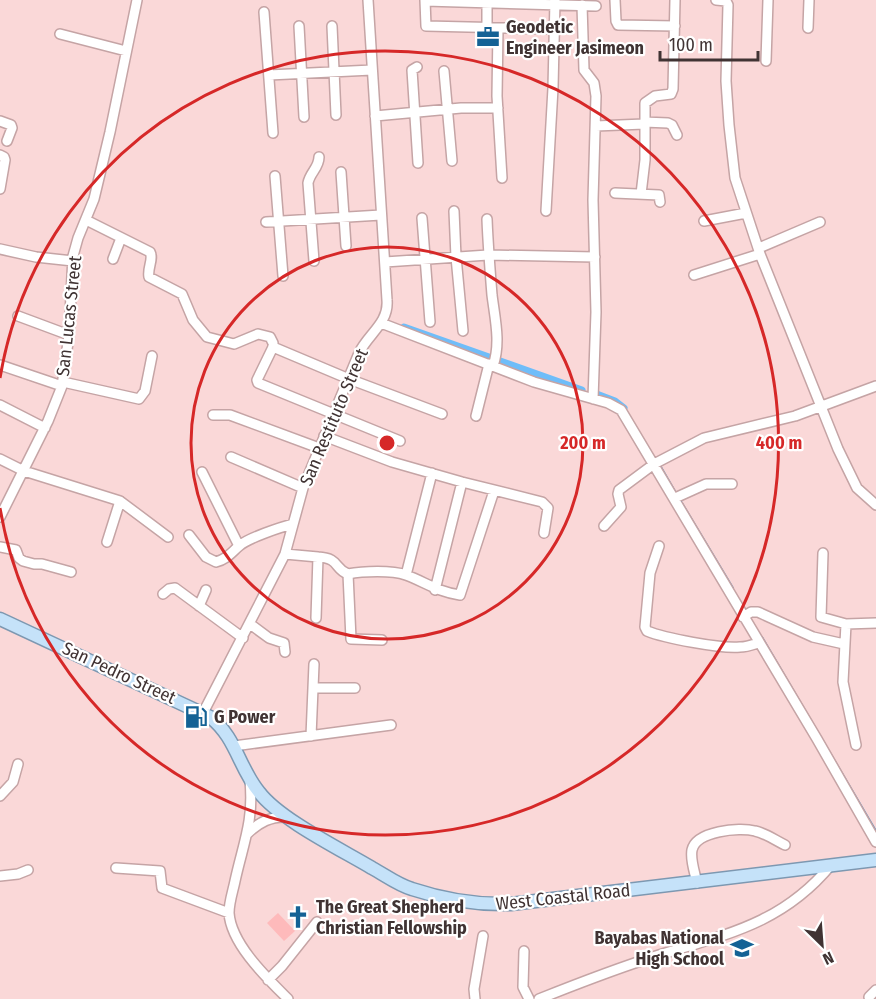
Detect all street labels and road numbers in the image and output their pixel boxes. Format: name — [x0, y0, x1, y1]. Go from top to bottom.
street label: San Lucas Street — [52, 255, 86, 377]
street label: San Restituto Street — [295, 345, 373, 489]
street label: San Pedro Street — [59, 637, 179, 709]
street label: West Coastal Road — [495, 879, 631, 915]

